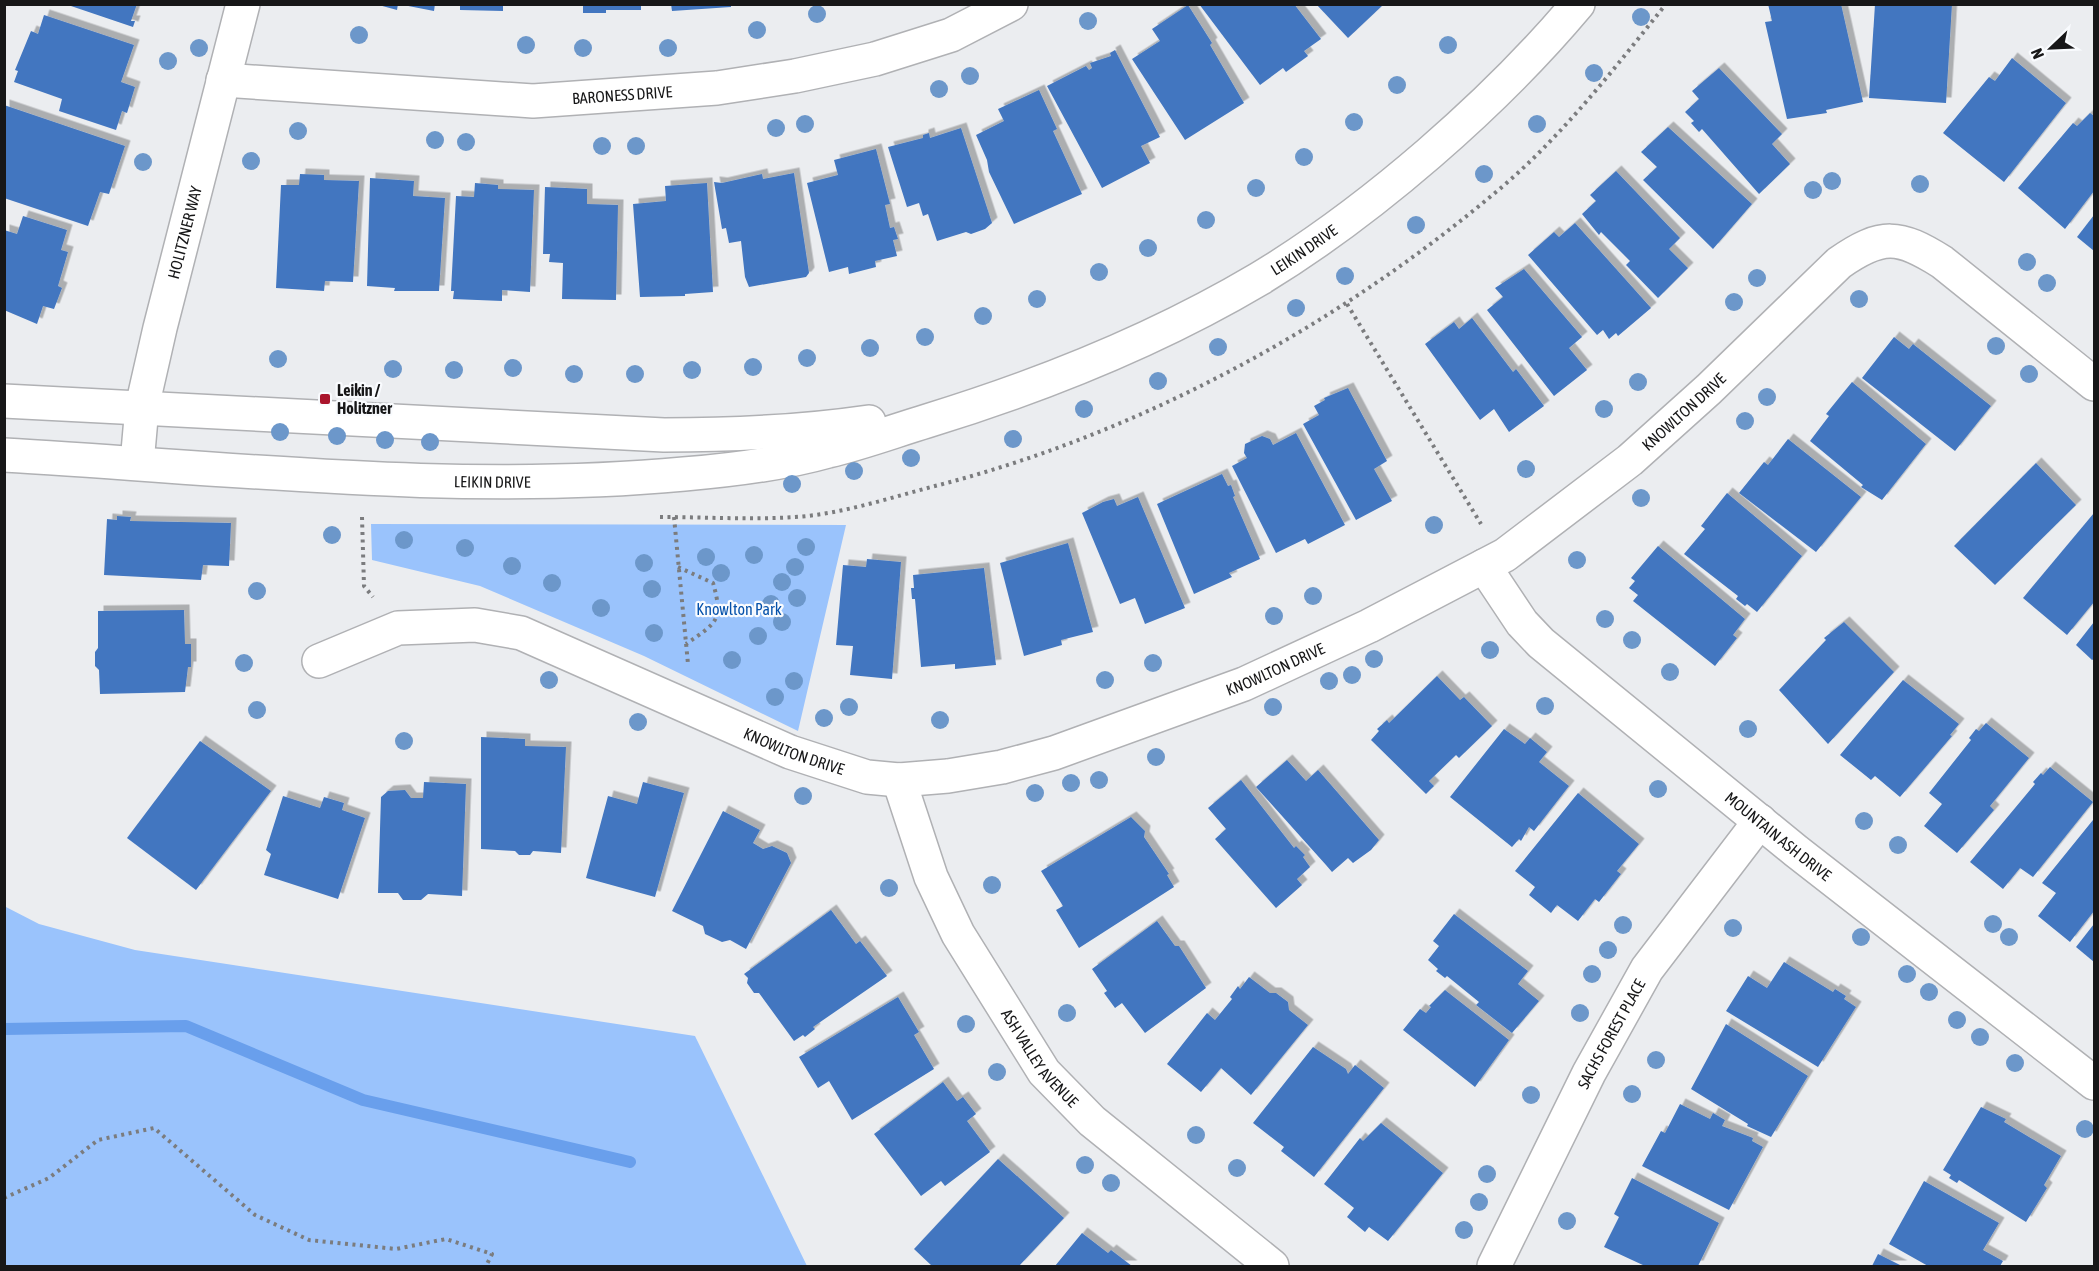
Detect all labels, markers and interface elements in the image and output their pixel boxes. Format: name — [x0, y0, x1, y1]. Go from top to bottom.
north arrow — [2021, 18, 2081, 78]
text: N — [2027, 46, 2047, 62]
street label: BARONESS DRIVE — [571, 82, 673, 107]
street label: HOLITZNER WAY — [164, 183, 205, 281]
street label: LEIKIN DRIVE — [1267, 221, 1341, 279]
street label: KNOWLTON DRIVE — [1638, 369, 1729, 454]
place label: Leikin / Holitzner — [337, 381, 392, 417]
marker: Leikin / Holitzner — [318, 392, 332, 406]
street label: LEIKIN DRIVE — [454, 472, 531, 491]
park label: Knowlton Park — [696, 600, 782, 618]
street label: KNOWLTON DRIVE — [1223, 639, 1327, 699]
street label: KNOWLTON DRIVE — [741, 724, 847, 778]
street label: MOUNTAIN ASH DRIVE — [1722, 788, 1835, 884]
street label: SACHS FOREST PLACE — [1574, 976, 1649, 1092]
street label: ASH VALLEY AVENUE — [998, 1005, 1082, 1111]

